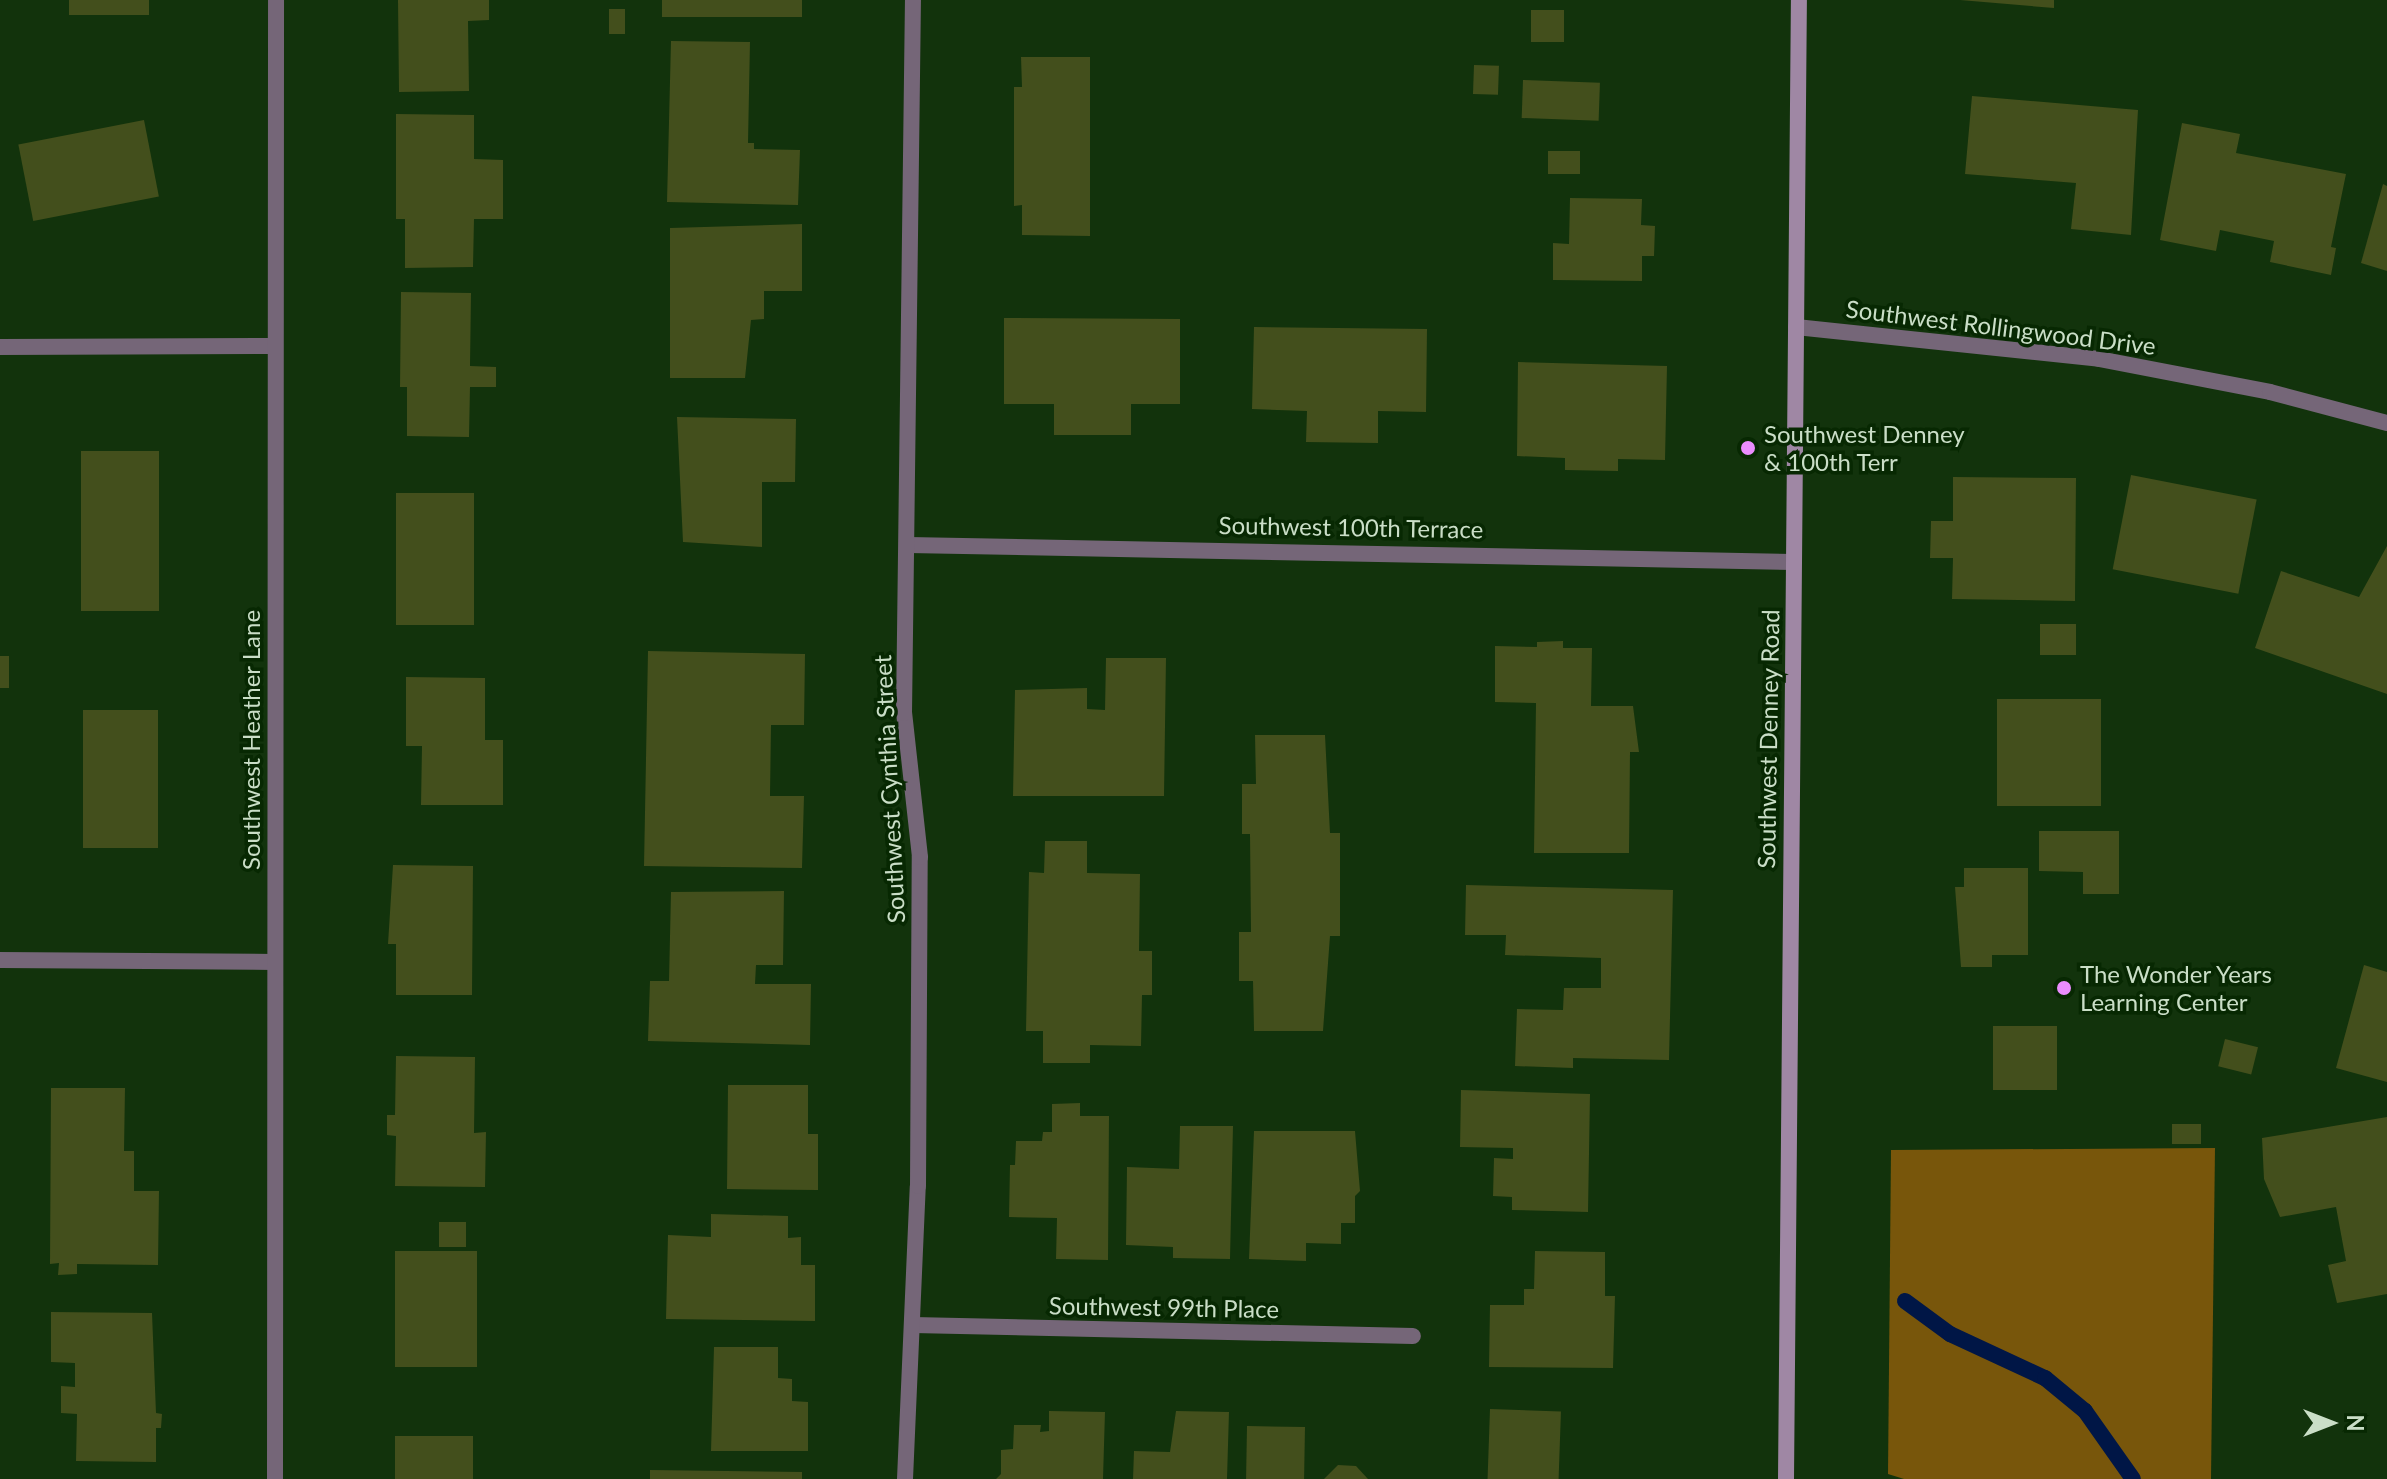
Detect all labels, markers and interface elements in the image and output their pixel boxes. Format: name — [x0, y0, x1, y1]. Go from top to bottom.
street label: Southwest Rollingwood Drive — [1844, 294, 2158, 360]
place label: Southwest Denney & 100th Terr — [1764, 420, 1965, 476]
marker: Southwest Denney & 100th Terr — [1739, 439, 1757, 457]
street label: Southwest 100th Terrace — [1218, 510, 1484, 544]
street label: Southwest Denney Road — [1751, 609, 1785, 869]
street label: Southwest Heather Lane — [237, 610, 265, 870]
street label: Southwest Cynthia Street — [868, 654, 910, 924]
place label: The Wonder Years Learning Center — [2080, 960, 2274, 1016]
marker: The Wonder Years Learning Center — [2055, 979, 2073, 997]
street label: Southwest 99th Place — [1049, 1291, 1279, 1323]
north arrow — [2291, 1383, 2371, 1463]
text: N — [2342, 1415, 2369, 1431]

